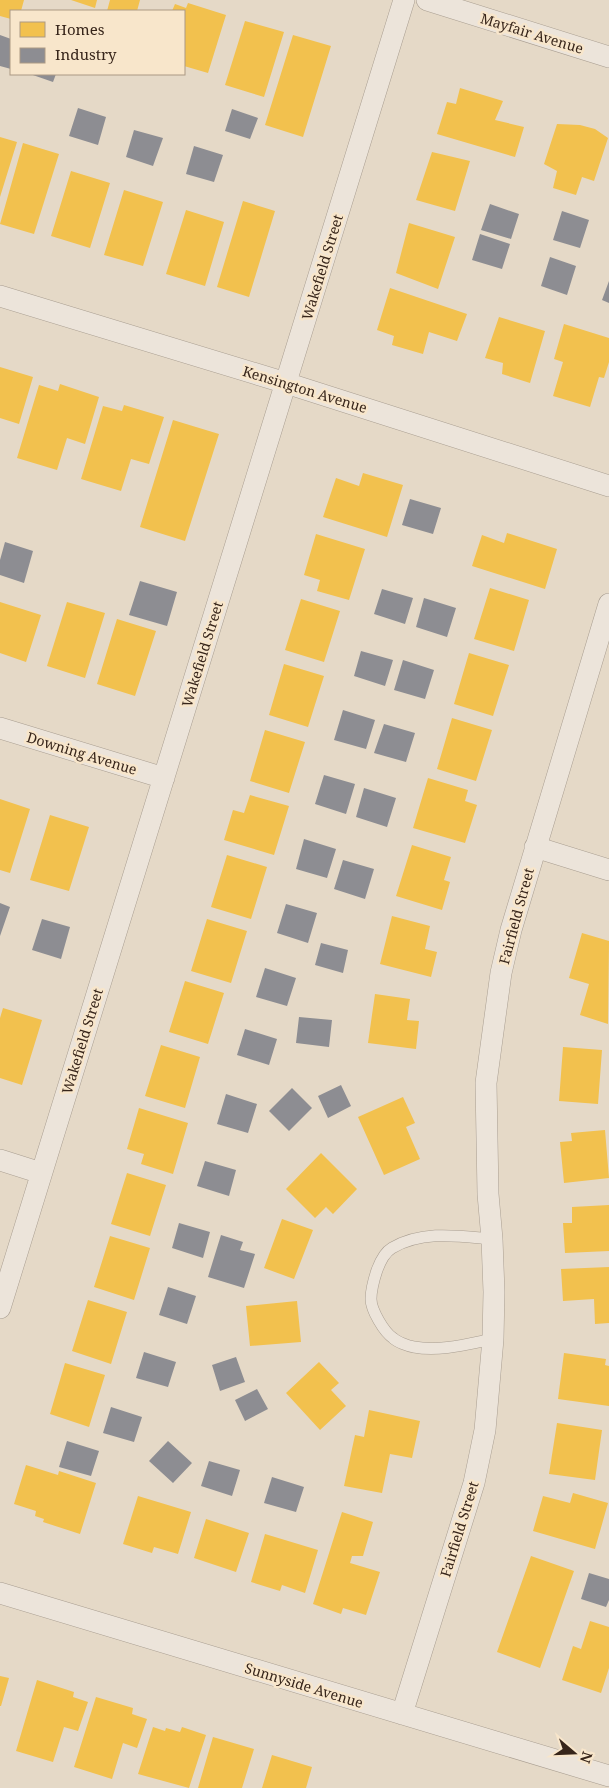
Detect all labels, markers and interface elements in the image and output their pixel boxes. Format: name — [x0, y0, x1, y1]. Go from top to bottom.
street label: Mayfair Avenue — [478, 8, 586, 58]
legend — [10, 10, 185, 75]
text: Homes — [55, 19, 105, 39]
text: Industry — [55, 44, 117, 64]
street label: Wakefield Street — [297, 212, 347, 322]
street label: Kensington Avenue — [240, 361, 370, 417]
street label: Wakefield Street — [177, 599, 227, 709]
street label: Downing Avenue — [25, 727, 139, 779]
street label: Fairfield Street — [494, 866, 538, 966]
street label: Wakefield Street — [57, 986, 107, 1096]
street label: Fairfield Street — [435, 1479, 483, 1579]
street label: Sunnyside Avenue — [243, 1658, 365, 1712]
north arrow — [549, 1728, 599, 1778]
text: N — [576, 1749, 598, 1766]

